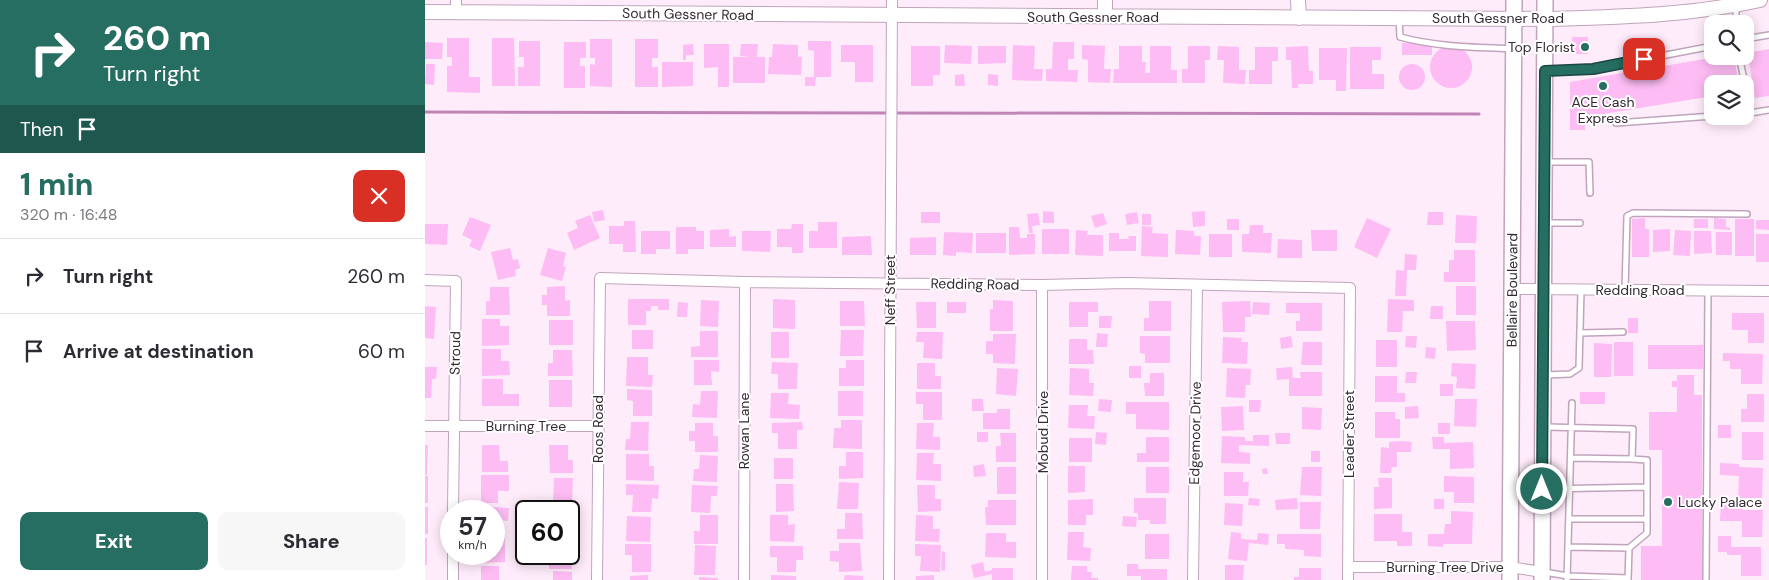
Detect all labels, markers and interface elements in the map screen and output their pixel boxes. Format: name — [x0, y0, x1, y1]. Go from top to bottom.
street label: South Gessner Road — [622, 4, 754, 24]
street label: South Gessner Road — [1027, 8, 1159, 26]
street label: South Gessner Road — [1432, 9, 1564, 27]
text: 260 m — [103, 15, 211, 61]
map controls — [1704, 15, 1754, 125]
button: search — [1704, 15, 1754, 65]
icon: right — [20, 20, 85, 85]
place label: Top Florist — [1508, 38, 1575, 56]
pin — [1623, 38, 1665, 80]
marker: Top Florist — [1579, 41, 1591, 53]
icon: arrive — [1630, 45, 1658, 73]
text: Turn right — [103, 59, 200, 88]
button: layers — [1704, 75, 1754, 125]
marker: ACE Cash Express — [1597, 80, 1609, 92]
place label: ACE Cash Express — [1571, 93, 1635, 127]
icon: arrive — [73, 115, 101, 143]
text: Then — [20, 117, 63, 142]
text: 1 min — [20, 165, 93, 204]
button: close — [353, 170, 405, 222]
text: 320 m · 16:48 — [20, 204, 117, 225]
street label: Bellaire Boulevard — [1503, 233, 1521, 347]
street label: Neff Street — [881, 255, 899, 325]
icon: right — [20, 262, 48, 290]
text: Turn right — [63, 264, 153, 289]
text: 260 m — [347, 264, 405, 289]
street label: Redding Road — [930, 274, 1020, 294]
street label: Redding Road — [1596, 281, 1684, 299]
street label: Stroud — [446, 331, 464, 375]
icon: arrive — [20, 337, 48, 365]
text: Arrive at destination — [63, 339, 254, 364]
text: 60 m — [358, 339, 405, 364]
street label: Edgemoor Drive — [1185, 381, 1205, 485]
street label: Leader Street — [1340, 390, 1358, 478]
street label: Mobud Drive — [1034, 391, 1052, 473]
street label: Rowan Lane — [735, 393, 753, 469]
street label: Roos Road — [589, 395, 607, 463]
street label: Burning Tree — [486, 417, 566, 435]
position arrow — [1515, 462, 1567, 514]
place label: Lucky Palace — [1678, 493, 1762, 511]
marker: Lucky Palace — [1662, 496, 1674, 508]
speed limit sign: 60 — [515, 500, 580, 565]
text: 57 — [458, 510, 487, 543]
button: Exit — [20, 512, 208, 570]
button: Share — [218, 512, 405, 570]
text: km/h — [458, 537, 487, 553]
street label: Burning Tree Drive — [1386, 558, 1504, 576]

